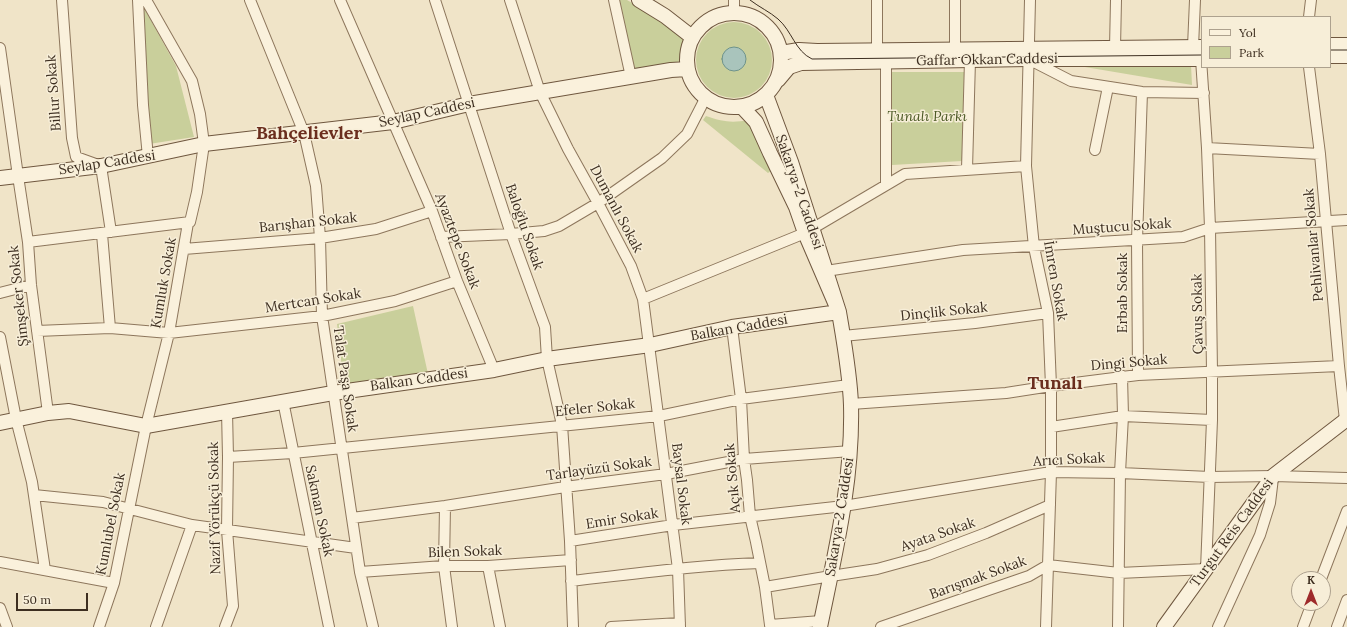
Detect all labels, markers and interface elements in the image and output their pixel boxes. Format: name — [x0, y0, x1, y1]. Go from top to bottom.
legend — [1201, 16, 1331, 68]
text: Yol — [1239, 25, 1256, 40]
text: Park — [1239, 45, 1264, 60]
street label: Gaffar Okkan Caddesi — [916, 50, 1058, 70]
street label: Billur Sokak — [43, 54, 65, 132]
street label: Seylap Caddesi — [378, 95, 476, 131]
park label: Tunalı Parkı — [887, 109, 967, 125]
district label: Bahçelievler — [256, 123, 362, 145]
street label: Sakarya-2 Caddesi — [771, 132, 827, 252]
street label: Seylap Caddesi — [57, 147, 157, 179]
street label: Dumanlı Sokak — [586, 162, 646, 256]
street label: Baloğlu Sokak — [501, 182, 547, 272]
street label: Pehlivanlar Sokak — [1301, 188, 1327, 302]
street label: Ayaztepe Sokak — [431, 191, 483, 291]
street label: Barışhan Sokak — [258, 209, 358, 237]
street label: Muştucu Sokak — [1072, 215, 1172, 239]
street label: Kumluk Sokak — [148, 236, 180, 330]
street label: İmren Sokak — [1040, 240, 1070, 322]
street label: Şimşeker Sokak — [5, 245, 33, 347]
street label: Erbab Sokak — [1115, 253, 1131, 333]
street label: Çavuş Sokak — [1189, 273, 1207, 355]
street label: Mertcan Sokak — [264, 285, 362, 317]
street label: Dinçlik Sokak — [900, 299, 988, 325]
street label: Balkan Caddesi — [689, 311, 789, 345]
street label: Talat Paşa Sokak — [329, 325, 361, 433]
street label: Dingi Sokak — [1090, 351, 1168, 375]
street label: Balkan Caddesi — [369, 365, 469, 395]
district label: Tunalı — [1027, 373, 1083, 395]
street label: Efeler Sokak — [554, 395, 636, 421]
street label: Nazif Yörükçü Sokak — [205, 441, 225, 575]
street label: Baysal Sokak — [668, 442, 694, 526]
street label: Açık Sokak — [722, 443, 744, 513]
street label: Arıcı Sokak — [1033, 450, 1105, 470]
street label: Tarlayüzü Sokak — [545, 453, 653, 485]
street label: Sakarya-2 Caddesi — [822, 456, 858, 578]
street label: Sakman Sokak — [301, 464, 337, 558]
street label: Kumlubel Sokak — [93, 471, 129, 577]
street label: Turgut Reis Caddesi — [1187, 475, 1277, 591]
street label: Emir Sokak — [584, 505, 660, 533]
street label: Ayata Sokak — [898, 514, 978, 556]
street label: Bilen Sokak — [427, 542, 503, 562]
street label: Barışmak Sokak — [927, 553, 1029, 603]
north arrow — [1291, 571, 1331, 611]
text: K — [1307, 573, 1315, 587]
scale bar — [18, 585, 90, 611]
text: 50 m — [23, 592, 51, 607]

